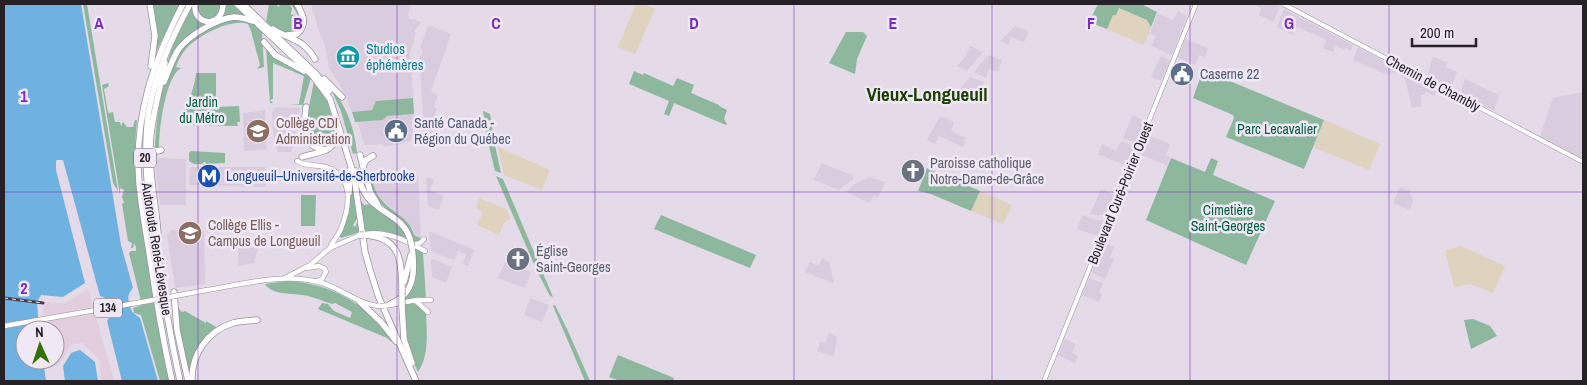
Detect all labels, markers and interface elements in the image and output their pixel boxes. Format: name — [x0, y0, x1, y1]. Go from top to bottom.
text: A — [94, 12, 104, 34]
text: B — [293, 12, 303, 34]
text: C — [491, 12, 501, 34]
text: D — [689, 12, 699, 34]
text: E — [889, 12, 898, 34]
text: F — [1087, 12, 1095, 34]
text: G — [1284, 12, 1294, 34]
scale bar — [1412, 15, 1476, 47]
text: 200 m — [1420, 22, 1454, 43]
place label: Studios éphémères — [366, 40, 424, 74]
museum icon: Studios éphémères — [335, 44, 361, 70]
street label: Chemin de Chambly — [1383, 50, 1484, 116]
public building icon: Caserne 22 — [1169, 61, 1195, 87]
place label: Caserne 22 — [1200, 65, 1259, 83]
district label: Vieux-Longueuil — [867, 81, 987, 107]
text: 1 — [20, 85, 28, 107]
park label: Jardin du Métro — [179, 93, 225, 127]
place label: Collège CDI Administration — [275, 114, 351, 148]
place label: Santé Canada - Région du Québec — [414, 114, 511, 148]
school or university icon: Collège CDI Administration — [245, 118, 271, 144]
public building icon: Santé Canada - Région du Québec — [383, 118, 409, 144]
street label: Boulevard Curé-Poirier Ouest — [1083, 119, 1157, 267]
park label: Parc Lecavalier — [1237, 120, 1317, 138]
road number: 20 — [134, 148, 156, 168]
place label: Paroisse catholique Notre-Dame-de-Grâce — [930, 154, 1044, 188]
church icon: Paroisse catholique Notre-Dame-de-Grâce — [900, 158, 926, 184]
metro station icon: Longueuil–Université-de-Sherbrooke — [196, 163, 222, 189]
place label: Longueuil–Université-de-Sherbrooke — [226, 167, 415, 185]
street label: Autoroute René-Lévesque — [137, 180, 176, 317]
park label: Cimetière Saint-Georges — [1191, 201, 1266, 235]
place label: Collège Ellis - Campus de Longueuil — [208, 216, 320, 250]
school or university icon: Collège Ellis - Campus de Longueuil — [177, 220, 203, 246]
place label: Église Saint-Georges — [536, 242, 611, 276]
church icon: Église Saint-Georges — [505, 246, 531, 272]
text: 2 — [20, 277, 28, 299]
road number: 134 — [94, 298, 122, 318]
north arrow — [15, 320, 65, 370]
text: N — [35, 323, 44, 341]

